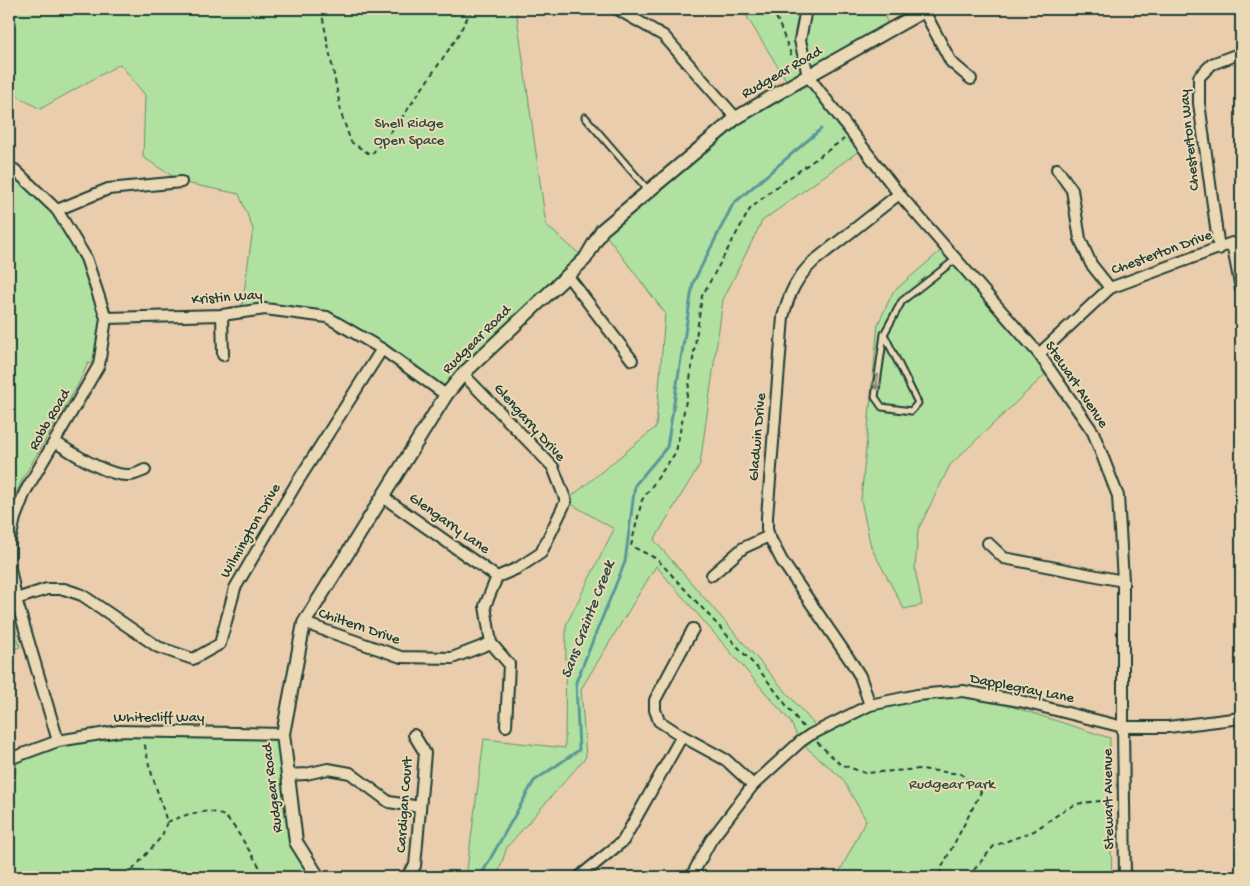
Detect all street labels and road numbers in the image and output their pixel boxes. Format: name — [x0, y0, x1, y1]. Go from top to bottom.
street label: Rudgear Road — [739, 42, 826, 103]
street label: Chesterton Way — [1176, 88, 1204, 192]
street label: Chesterton Drive — [1109, 226, 1215, 280]
street label: Kristin Way — [191, 287, 264, 309]
street label: Rudgear Road — [439, 301, 516, 378]
street label: Stewart Avenue — [1040, 338, 1112, 432]
street label: Glengarry Drive — [489, 380, 569, 466]
street label: Robb Road — [25, 385, 75, 454]
street label: Gladwin Drive — [745, 392, 771, 482]
street label: Wilmington Drive — [217, 480, 285, 581]
street label: Glengarry Lane — [405, 489, 493, 559]
street label: Chiltern Drive — [316, 605, 402, 649]
street label: Dapplegray Lane — [967, 670, 1076, 708]
street label: Whitecliff Way — [114, 709, 205, 727]
street label: Rudgear Road — [258, 741, 287, 834]
street label: Stewart Avenue — [1099, 748, 1119, 850]
street label: Cardigan Court — [393, 755, 417, 853]

